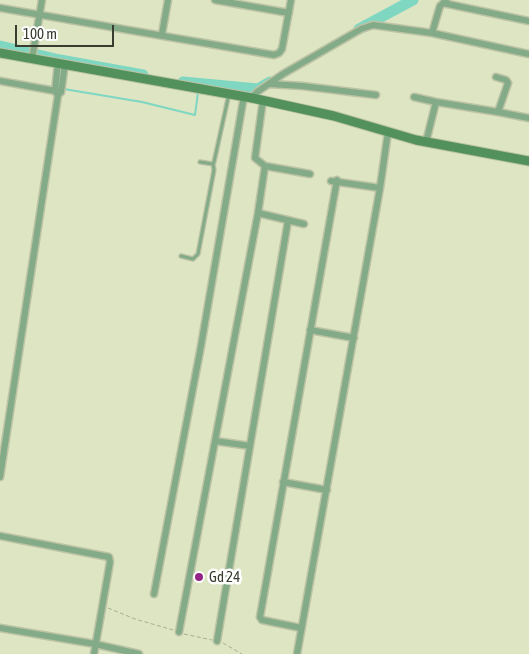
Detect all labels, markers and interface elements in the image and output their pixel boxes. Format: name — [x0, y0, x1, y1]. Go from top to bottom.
scale bar — [18, 15, 116, 47]
text: 100 m — [23, 25, 57, 42]
place label: Gd 24 — [209, 568, 240, 586]
marker: Gd 24 — [193, 571, 205, 583]

